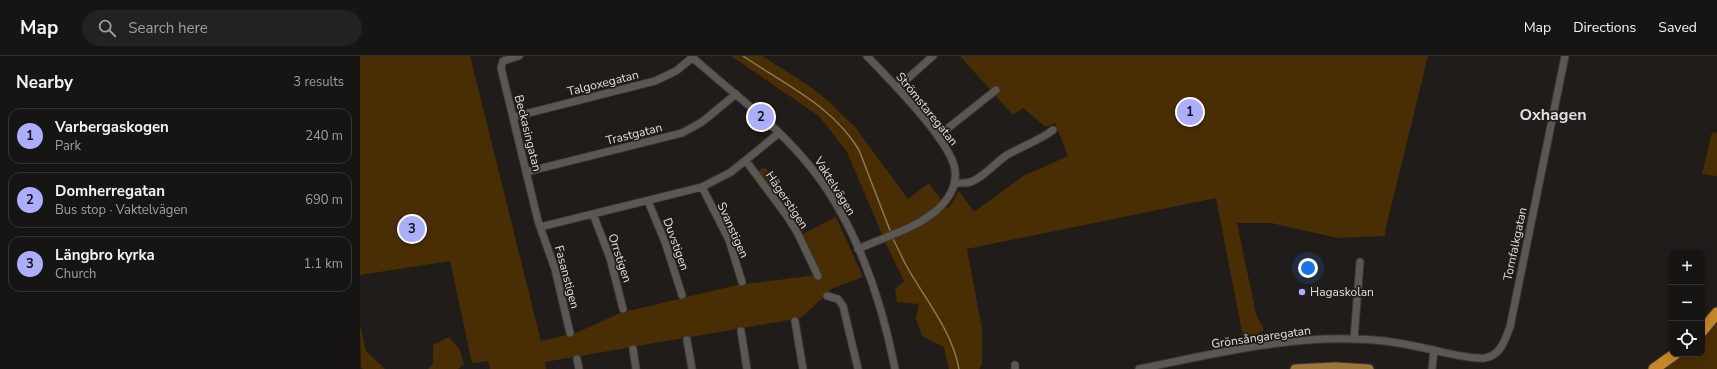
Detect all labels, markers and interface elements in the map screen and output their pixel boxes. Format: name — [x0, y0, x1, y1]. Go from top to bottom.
search box — [82, 10, 362, 46]
text: Map — [20, 15, 58, 41]
icon: search — [96, 17, 118, 39]
text: Search here — [128, 18, 208, 38]
text: Map — [1524, 18, 1551, 37]
text: Directions — [1573, 18, 1636, 37]
text: Saved — [1658, 18, 1697, 37]
street label: Talgoxegatan — [566, 66, 640, 100]
street label: Strömstaregatan — [892, 69, 962, 149]
text: Nearby — [16, 71, 73, 94]
text: 3 results — [293, 73, 344, 91]
street label: Beckasingatan — [511, 93, 545, 173]
pin: 1 — [1177, 97, 1203, 127]
pin: 2 — [748, 102, 774, 132]
district label: Oxhagen — [1519, 104, 1587, 126]
text: Varbergaskogen — [55, 117, 169, 137]
street label: Trastgatan — [604, 119, 664, 149]
text: 1 — [26, 127, 34, 145]
text: 240 m — [305, 127, 343, 145]
text: Park — [55, 137, 81, 155]
street label: Vaktelvägen — [810, 153, 859, 218]
street label: Hägerstigen — [762, 168, 812, 232]
text: Domherregatan — [55, 181, 165, 201]
text: 2 — [26, 191, 34, 209]
text: 690 m — [305, 191, 343, 209]
street label: Svanstigen — [714, 200, 752, 260]
text: Bus stop · Vaktelvägen — [55, 201, 188, 219]
street label: Tornfalkgatan — [1499, 206, 1531, 282]
pin: 3 — [399, 214, 425, 244]
street label: Duvstigen — [659, 216, 693, 272]
street label: Orrstigen — [605, 231, 635, 285]
street label: Fasanstigen — [551, 244, 583, 310]
text: Längbro kyrka — [55, 245, 155, 265]
map controls — [1669, 249, 1705, 357]
button: + — [1669, 249, 1705, 285]
text: 3 — [26, 255, 34, 273]
text: 1.1 km — [303, 255, 343, 273]
your location — [1298, 258, 1318, 278]
text: Church — [55, 265, 96, 283]
place label: Hagaskolan — [1310, 284, 1374, 300]
button: − — [1669, 285, 1705, 321]
marker: Hagaskolan — [1297, 287, 1307, 297]
button: locate — [1669, 321, 1705, 357]
street label: Grönsångaregatan — [1210, 322, 1312, 352]

